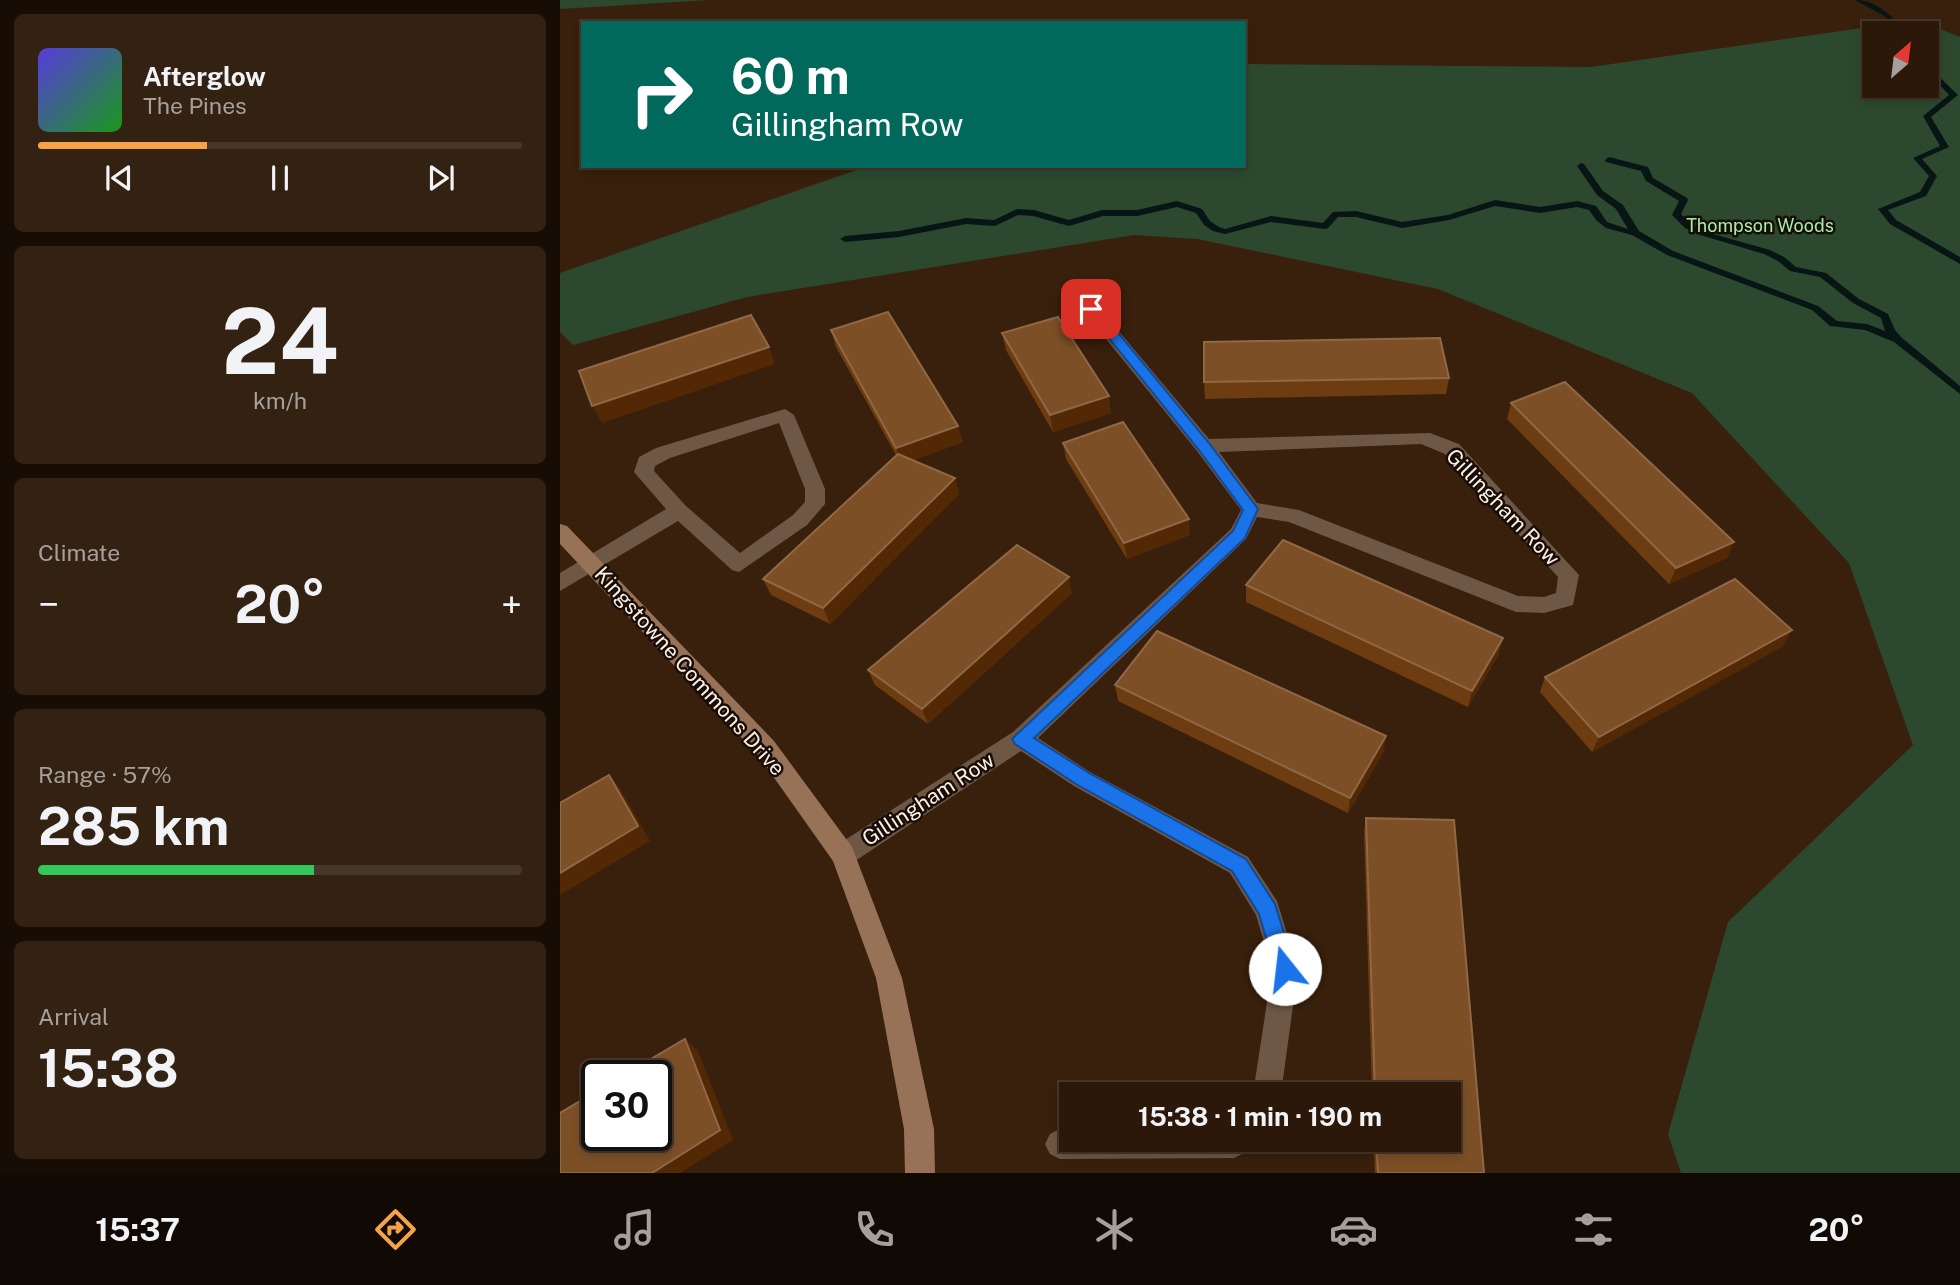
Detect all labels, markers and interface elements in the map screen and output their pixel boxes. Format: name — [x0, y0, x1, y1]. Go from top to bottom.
north arrow — [1862, 21, 1939, 98]
map controls — [1862, 21, 1939, 98]
text: 60 m — [731, 47, 850, 105]
icon: right — [616, 49, 707, 140]
text: Afterglow — [143, 61, 266, 92]
text: The Pines — [143, 92, 247, 119]
text: Gillingham Row — [731, 106, 963, 143]
icon: previous — [100, 159, 138, 197]
icon: pause — [261, 159, 299, 197]
icon: next — [422, 159, 460, 197]
park label: Thompson Woods — [1686, 215, 1834, 236]
pin — [1061, 279, 1121, 339]
text: 24 — [221, 288, 339, 394]
icon: arrive — [1072, 290, 1110, 328]
text: km/h — [253, 387, 307, 414]
street label: Gillingham Row — [1441, 443, 1565, 571]
text: Climate — [38, 539, 120, 566]
street label: Kingstowne Commons Drive — [590, 561, 790, 781]
text: 20° — [234, 574, 326, 635]
text: − — [38, 582, 59, 627]
text: + — [501, 582, 522, 627]
street label: Gillingham Row — [857, 747, 999, 851]
text: Range · 57% — [38, 761, 172, 788]
text: 285 km — [38, 796, 229, 857]
position arrow — [1248, 932, 1322, 1006]
text: Arrival — [38, 1003, 109, 1030]
text: 15:38 — [38, 1038, 179, 1099]
speed limit sign: 30 — [581, 1060, 672, 1151]
text: 15:38 · 1 min · 190 m — [1138, 1101, 1382, 1132]
icon: directions — [371, 1205, 420, 1254]
icon: music — [610, 1205, 659, 1254]
icon: phone — [850, 1205, 899, 1254]
icon: climate — [1090, 1205, 1139, 1254]
icon: car — [1329, 1205, 1378, 1254]
icon: filters — [1569, 1205, 1618, 1254]
text: 15:37 — [95, 1211, 180, 1248]
text: 20° — [1809, 1211, 1865, 1248]

